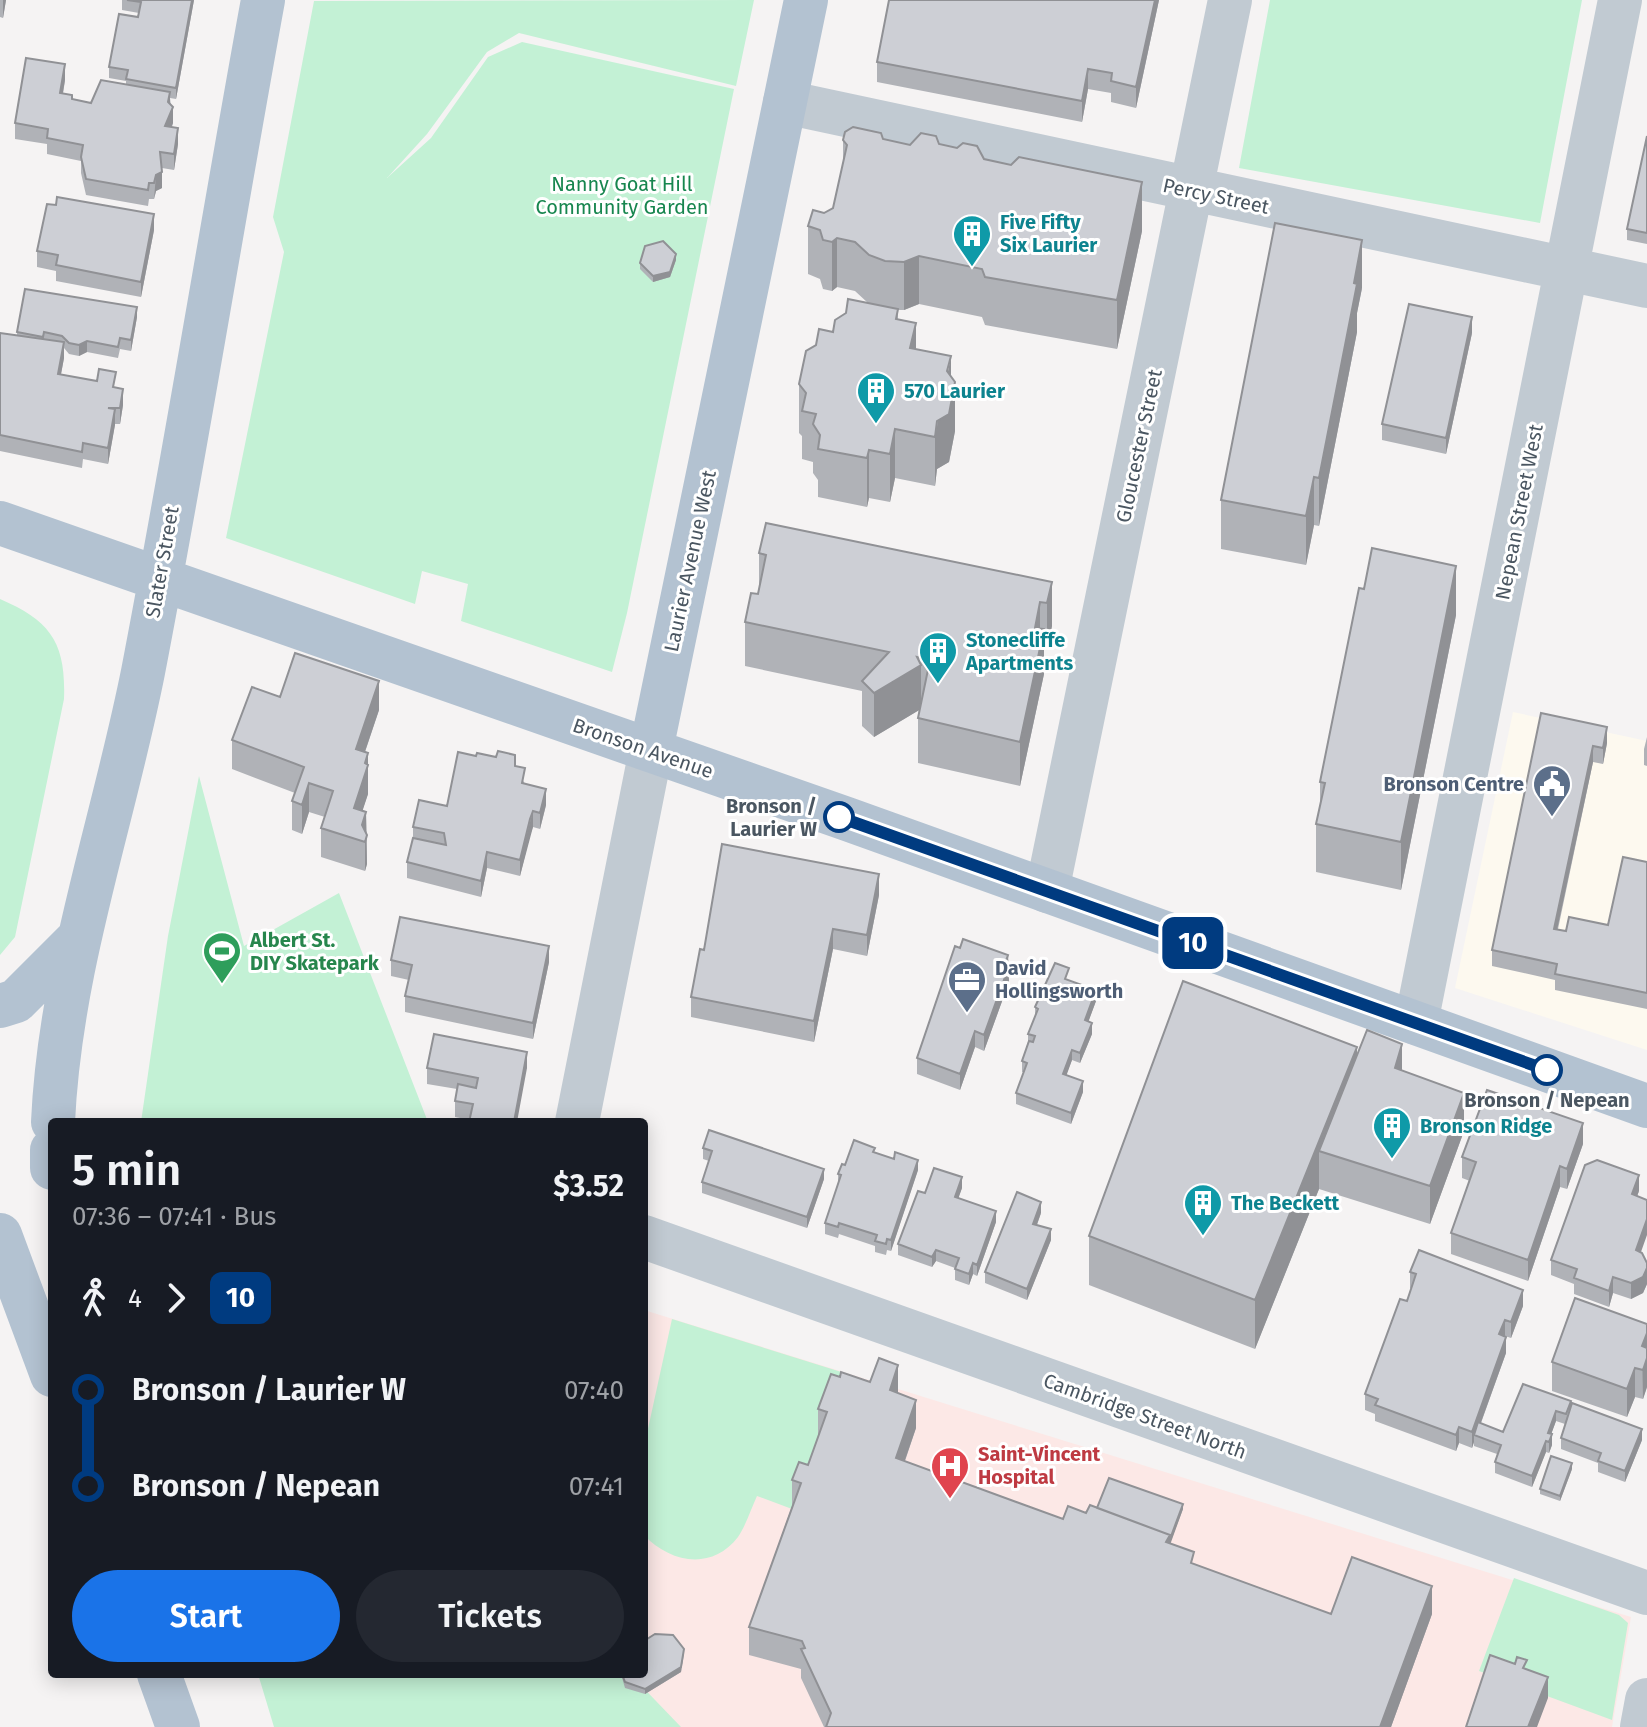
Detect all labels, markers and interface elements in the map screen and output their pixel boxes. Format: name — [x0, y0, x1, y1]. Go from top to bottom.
park label: Nanny Goat Hill Community Garden — [535, 172, 709, 219]
street label: Percy Street — [1161, 173, 1272, 219]
place label: Five Fifty Six Laurier — [1000, 210, 1098, 257]
building icon: Five Fifty Six Laurier — [951, 213, 993, 268]
street label: Gloucester Street — [1111, 366, 1167, 525]
building icon: 570 Laurier — [855, 370, 897, 425]
place label: 570 Laurier — [904, 379, 1006, 403]
street label: Nepean Street West — [1490, 421, 1548, 602]
street label: Laurier Avenue West — [659, 467, 721, 654]
street label: Slater Street — [140, 504, 184, 620]
place label: Stonecliffe Apartments — [965, 628, 1073, 675]
building icon: Stonecliffe Apartments — [917, 630, 959, 685]
street label: Bronson Avenue — [570, 713, 716, 783]
public building icon: Bronson Centre — [1531, 763, 1573, 818]
place label: Bronson Centre — [1384, 772, 1524, 796]
place label: Bronson / Laurier W — [726, 794, 817, 841]
marker: Bronson / Laurier W — [824, 802, 854, 832]
line badge: 10 — [1157, 917, 1229, 969]
text: 10 — [1178, 926, 1208, 959]
place label: Albert St. DIY Skatepark — [249, 928, 380, 975]
sports icon: Albert St. DIY Skatepark — [201, 930, 243, 985]
place label: David Hollingsworth — [995, 956, 1123, 1003]
office icon: David Hollingsworth — [946, 959, 988, 1014]
marker: Bronson / Nepean — [1532, 1055, 1562, 1085]
place label: Bronson / Nepean — [1464, 1088, 1630, 1112]
building icon: Bronson Ridge — [1371, 1105, 1413, 1160]
place label: Bronson Ridge — [1420, 1114, 1552, 1138]
text: 5 min — [72, 1144, 181, 1197]
text: $3.52 — [553, 1168, 624, 1204]
building icon: The Beckett — [1182, 1182, 1224, 1237]
place label: The Beckett — [1231, 1191, 1340, 1215]
text: 07:36 – 07:41 · Bus — [72, 1201, 276, 1232]
icon: walk — [72, 1276, 116, 1320]
icon: forward — [154, 1276, 198, 1320]
text: 10 — [226, 1281, 255, 1314]
text: 4 — [128, 1283, 142, 1314]
street label: Cambridge Street North — [1040, 1368, 1250, 1464]
text: Bronson / Laurier W — [132, 1372, 406, 1408]
text: 07:40 — [564, 1375, 624, 1406]
place label: Saint-Vincent Hospital — [978, 1442, 1101, 1489]
hospital icon: Saint-Vincent Hospital — [929, 1445, 971, 1500]
text: Bronson / Nepean — [132, 1468, 380, 1504]
text: 07:41 — [569, 1471, 624, 1502]
button: Start — [72, 1570, 340, 1662]
button: Tickets — [356, 1570, 624, 1662]

